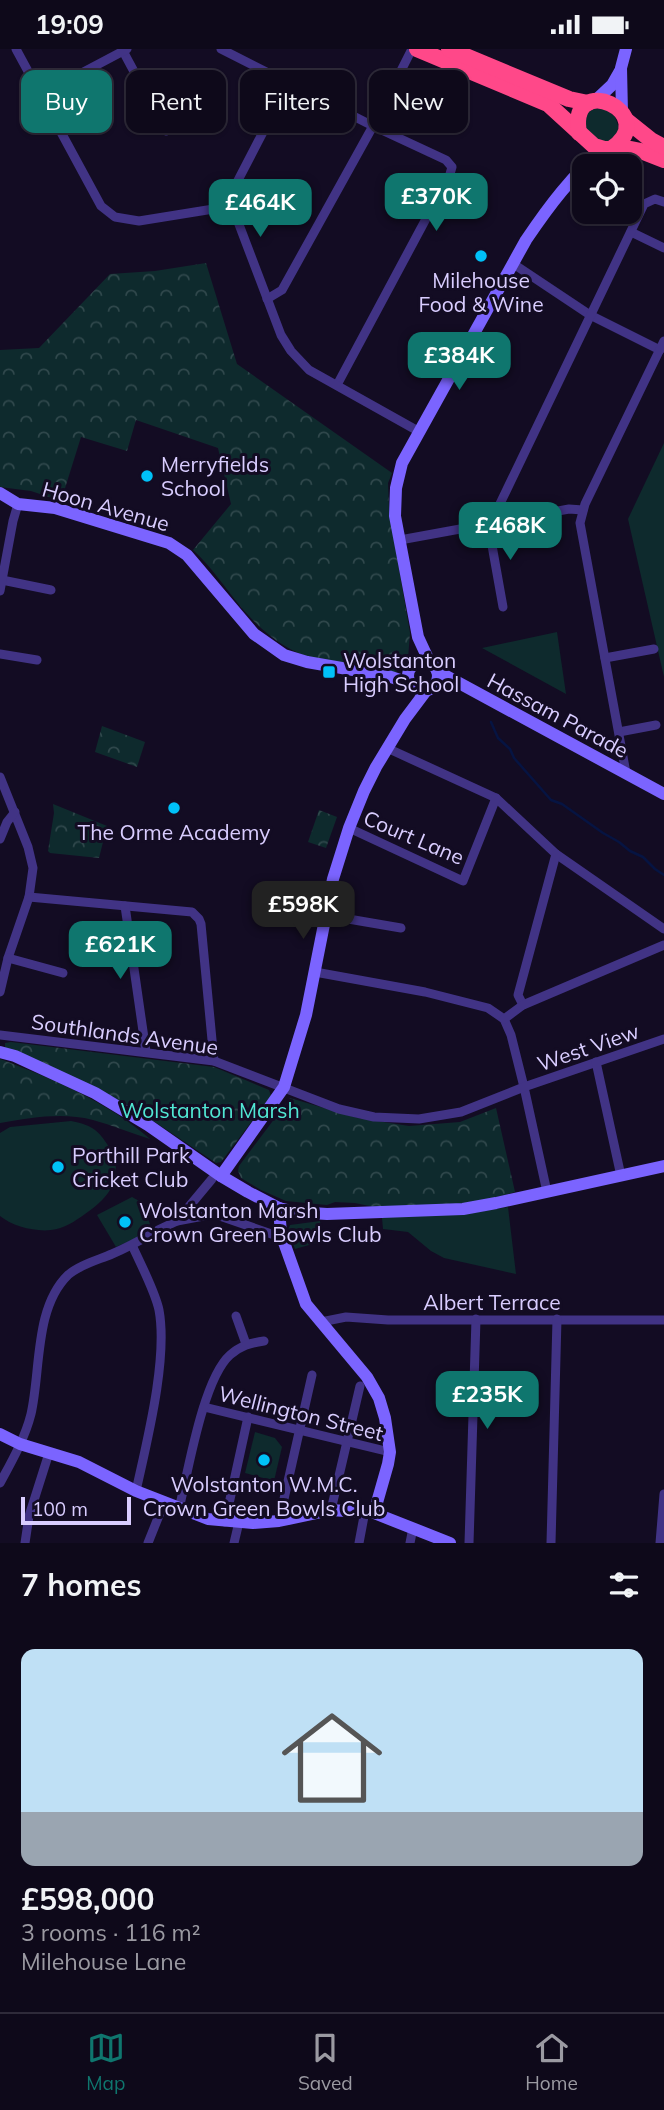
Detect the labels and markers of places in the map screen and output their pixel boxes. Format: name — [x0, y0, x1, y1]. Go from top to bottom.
pin: £370K — [387, 173, 485, 233]
pin: £464K — [211, 179, 309, 239]
marker: Milehouse Food & Wine — [473, 248, 489, 264]
place label: Milehouse Food & Wine — [418, 267, 544, 317]
pin: £384K — [410, 333, 508, 392]
place label: Merryfields School — [161, 451, 269, 501]
marker: Merryfields School — [139, 468, 155, 484]
pin: £468K — [461, 503, 559, 562]
place label: Wolstanton High School — [343, 647, 459, 697]
marker: Wolstanton High School — [321, 664, 337, 680]
marker: The Orme Academy — [166, 800, 182, 816]
place label: The Orme Academy — [78, 819, 270, 845]
pin: £598K — [254, 881, 352, 941]
pin: £621K — [71, 921, 169, 981]
place label: Porthill Park Cricket Club — [72, 1142, 190, 1192]
marker: Porthill Park Cricket Club — [50, 1159, 66, 1175]
place label: Wolstanton Marsh Crown Green Bowls Club — [139, 1197, 382, 1247]
marker: Wolstanton Marsh Crown Green Bowls Club — [117, 1214, 133, 1230]
pin: £235K — [438, 1371, 536, 1431]
marker: Wolstanton W.M.C. Crown Green Bowls Club — [256, 1452, 272, 1468]
place label: Wolstanton W.M.C. Crown Green Bowls Club — [143, 1471, 385, 1521]

